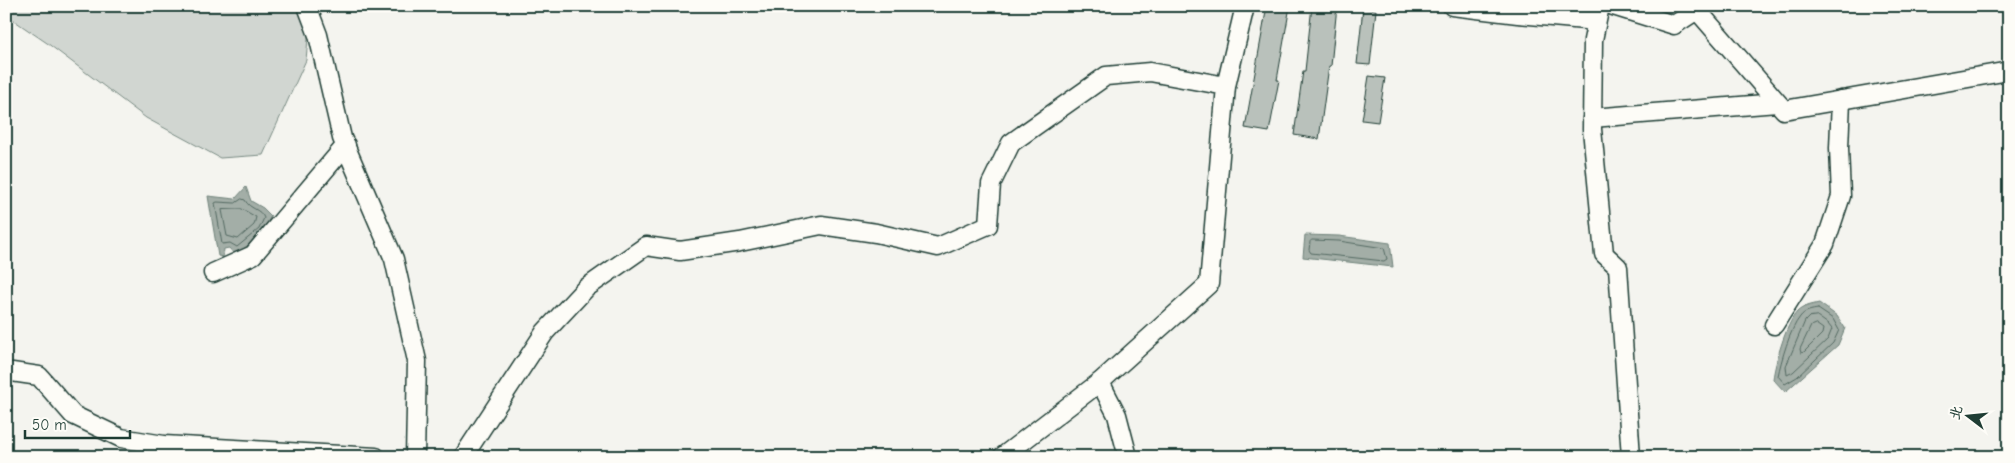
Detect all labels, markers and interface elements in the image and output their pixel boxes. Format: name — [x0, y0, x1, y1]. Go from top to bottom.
north arrow — [1942, 390, 1992, 440]
text: 北 — [1946, 403, 1966, 422]
scale bar — [25, 408, 130, 440]
text: 50 m — [32, 416, 67, 434]

